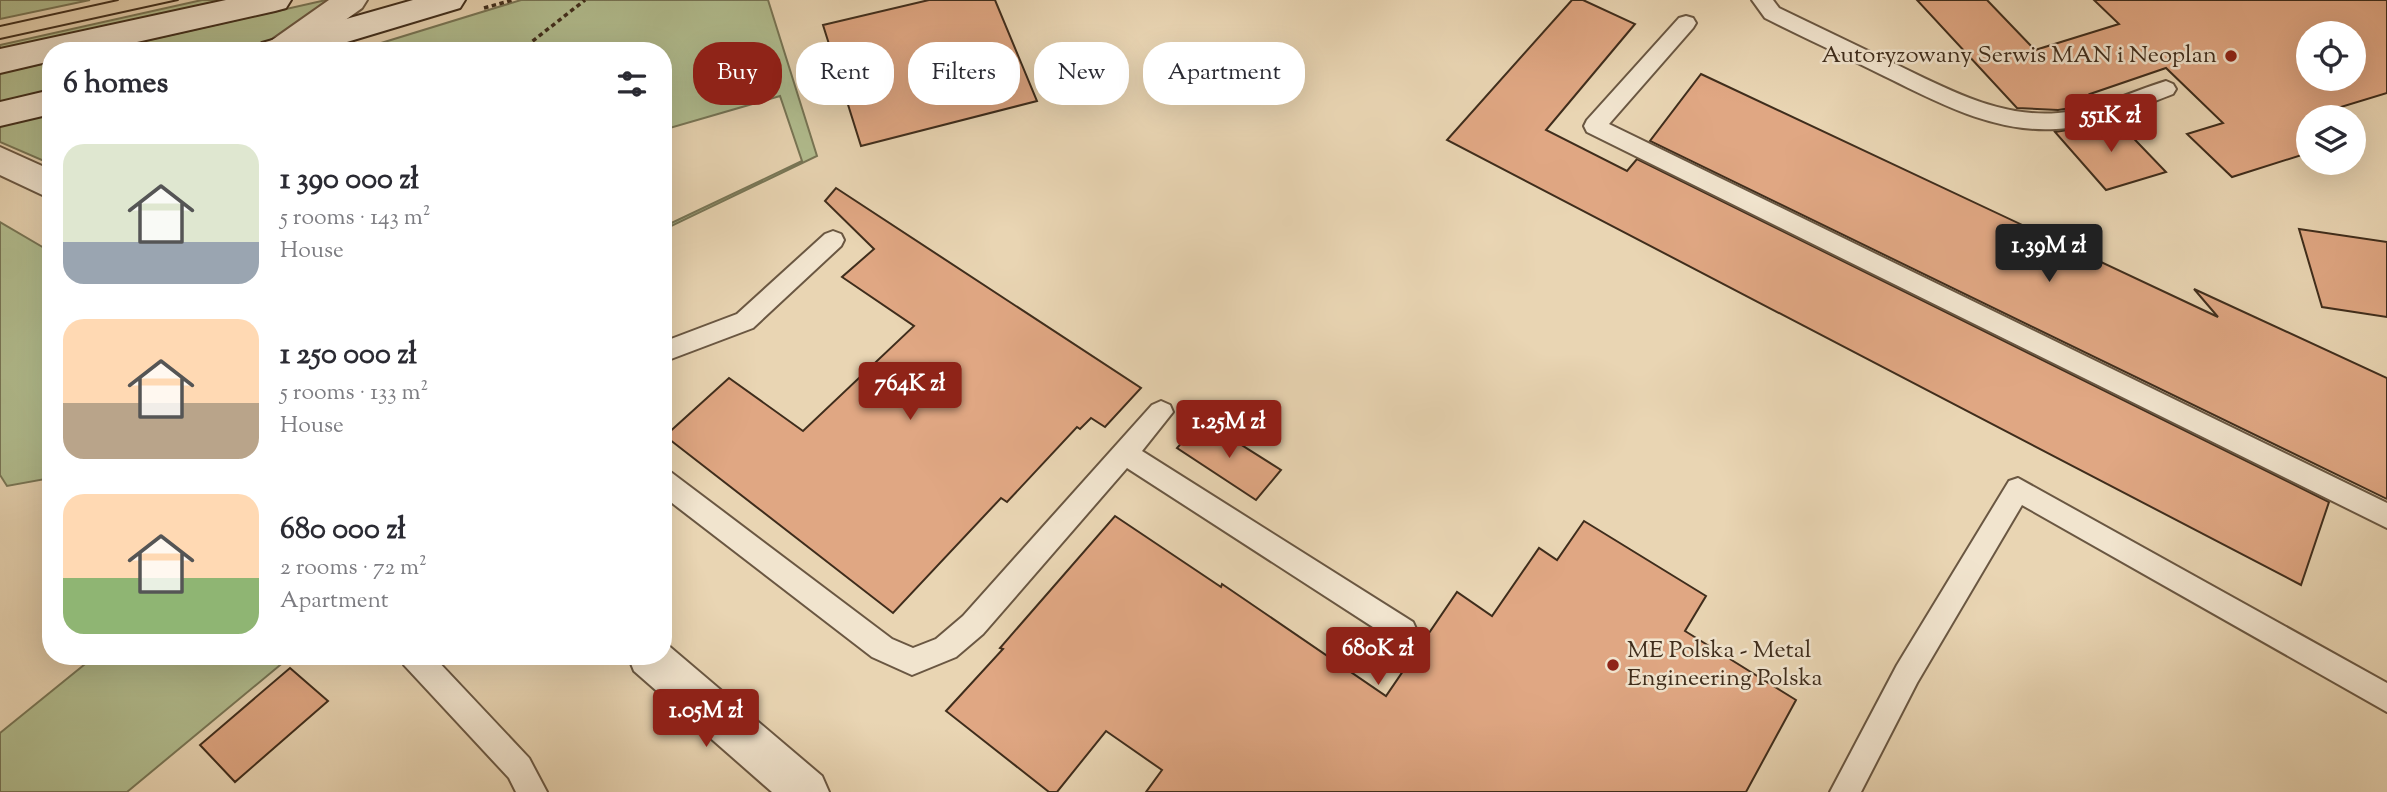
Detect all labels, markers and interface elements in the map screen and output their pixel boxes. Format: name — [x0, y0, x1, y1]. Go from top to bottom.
map controls — [2296, 21, 2366, 175]
button: locate — [2296, 21, 2366, 91]
place label: Autoryzowany Serwis MAN i Neoplan — [1822, 39, 2217, 73]
chip: Buy — [693, 42, 782, 105]
chip: Rent — [796, 42, 894, 105]
chip: Filters — [908, 42, 1020, 105]
chip: New — [1034, 42, 1129, 105]
chip: Apartment — [1143, 42, 1305, 105]
marker: Autoryzowany Serwis MAN i Neoplan — [2223, 48, 2239, 64]
text: 6 homes — [63, 63, 168, 106]
icon: filters — [613, 65, 651, 103]
pin: 551K zł — [2046, 94, 2176, 154]
text: 551K zł — [2081, 100, 2141, 133]
button: layers — [2296, 105, 2366, 175]
text: 1 390 000 zł — [280, 159, 419, 202]
icon: home — [119, 172, 203, 256]
text: 5 rooms · 143 m² — [280, 202, 431, 235]
pin: 1.39M zł — [1977, 224, 2121, 284]
text: 1.39M zł — [2011, 230, 2087, 263]
text: House — [280, 235, 344, 268]
text: 1 250 000 zł — [280, 334, 417, 377]
icon: home — [119, 347, 203, 431]
pin: 764K zł — [845, 362, 975, 422]
text: 764K zł — [875, 368, 945, 401]
text: 5 rooms · 133 m² — [280, 377, 428, 410]
pin: 1.25M zł — [1157, 400, 1301, 460]
text: 1.25M zł — [1192, 406, 1266, 439]
text: House — [280, 410, 344, 443]
text: 680 000 zł — [280, 509, 406, 552]
icon: home — [119, 522, 203, 606]
text: 2 rooms · 72 m² — [280, 552, 427, 585]
text: Apartment — [280, 585, 389, 618]
pin: 680K zł — [1313, 628, 1443, 687]
text: 680K zł — [1342, 633, 1414, 666]
place label: ME Polska - Metal Engineering Polska — [1627, 634, 1823, 696]
marker: ME Polska - Metal Engineering Polska — [1605, 657, 1621, 673]
pin: 1.05M zł — [634, 690, 778, 749]
text: 1.05M zł — [669, 695, 743, 728]

